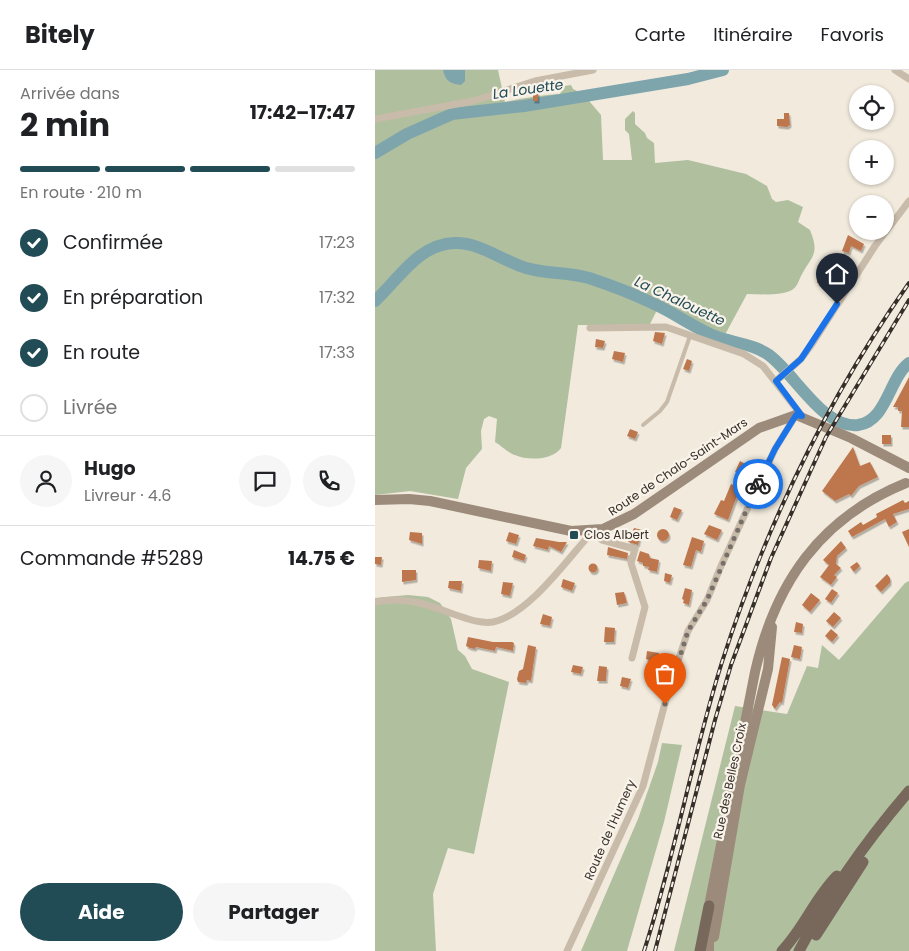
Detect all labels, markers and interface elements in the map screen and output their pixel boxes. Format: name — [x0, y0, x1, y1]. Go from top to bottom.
text: Bitely — [25, 18, 95, 51]
text: Carte — [635, 22, 685, 47]
text: Itinéraire — [713, 22, 793, 47]
text: Favoris — [821, 22, 884, 47]
water label: La Louette — [491, 74, 565, 104]
text: Arrivée dans — [20, 82, 120, 105]
map controls — [849, 85, 894, 240]
button: locate — [849, 85, 894, 130]
text: 17:42–17:47 — [250, 99, 355, 126]
text: 2 min — [20, 102, 110, 147]
button: + — [849, 140, 894, 185]
text: En route · 210 m — [20, 181, 142, 204]
button: − — [849, 195, 894, 240]
icon: check — [20, 229, 48, 257]
text: Confirmée — [63, 229, 163, 256]
text: 17:23 — [319, 231, 355, 254]
pin — [816, 253, 858, 304]
icon: home — [823, 260, 851, 288]
water label: La Chalouette — [631, 271, 729, 331]
icon: check — [20, 284, 48, 312]
text: En préparation — [63, 284, 203, 311]
text: 17:32 — [319, 286, 355, 309]
icon: check — [20, 339, 48, 367]
text: En route — [63, 339, 140, 366]
text: 17:33 — [319, 341, 355, 364]
text: Livrée — [63, 394, 117, 421]
street label: Route de Chalo-Saint-Mars — [605, 413, 751, 520]
button: person — [20, 455, 72, 507]
text: Hugo — [84, 455, 136, 482]
button: chat — [239, 455, 291, 507]
button: phone — [303, 455, 355, 507]
courier — [733, 459, 783, 509]
icon: bike — [744, 470, 772, 498]
text: Livreur · 4.6 — [84, 484, 171, 507]
place label: Clos Albert — [584, 526, 649, 543]
marker: Clos Albert — [568, 529, 580, 541]
text: Commande #5289 — [20, 545, 203, 572]
text: 14.75 € — [288, 545, 355, 572]
pin — [644, 653, 686, 704]
icon: bag — [651, 660, 679, 688]
street label: Rue des Belles Croix — [709, 721, 750, 841]
street label: Route de l'Humery — [580, 777, 639, 883]
button: Aide — [20, 883, 183, 941]
button: Partager — [193, 883, 355, 941]

